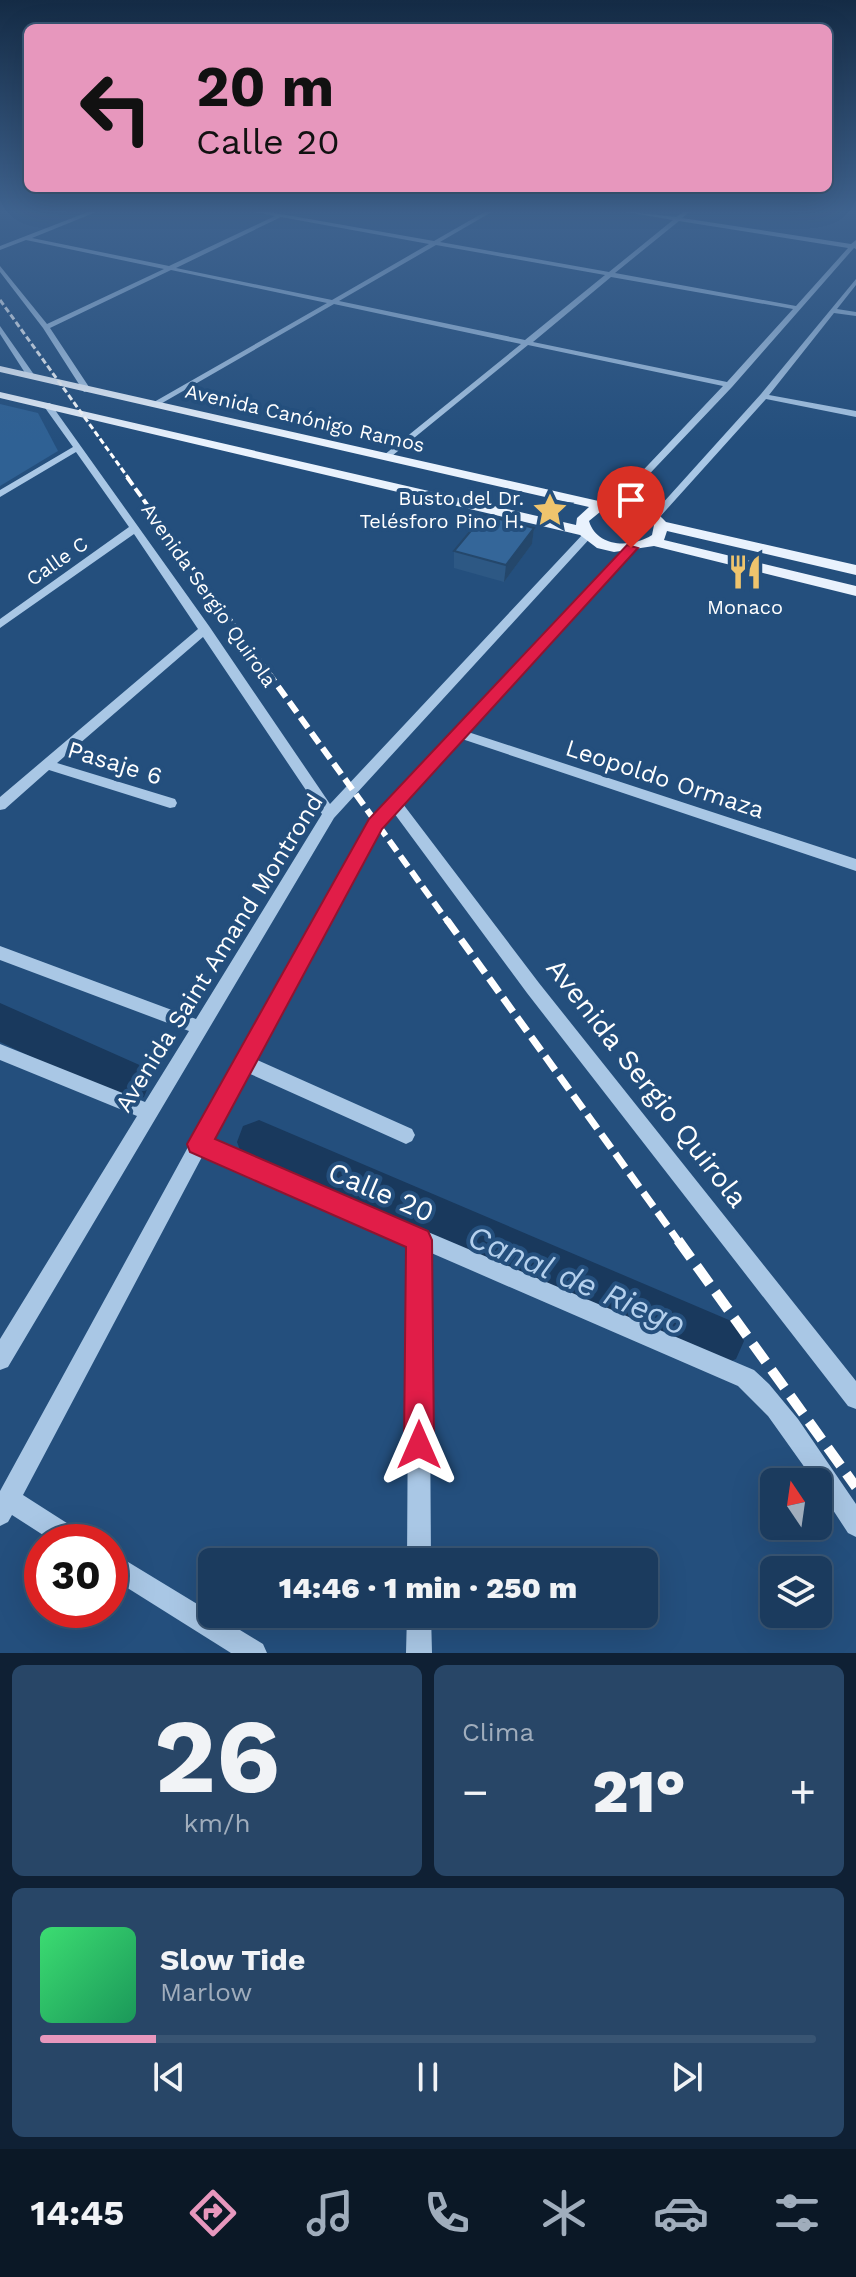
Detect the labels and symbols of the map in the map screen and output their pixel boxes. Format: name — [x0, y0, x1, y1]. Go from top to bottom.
street label: Avenida Canónigo Ramos — [183, 379, 427, 457]
pin — [597, 466, 665, 548]
place label: Busto del Dr. Telésforo Pino H. — [359, 486, 524, 533]
place icon: Busto del Dr. Telésforo Pino H. — [531, 491, 569, 529]
street label: Avenida Sergio Quirola — [136, 498, 282, 692]
street label: Calle C — [22, 531, 92, 591]
restaurant icon: Monaco — [726, 553, 764, 591]
place label: Monaco — [707, 595, 783, 619]
street label: Leopoldo Ormaza — [562, 734, 768, 824]
street label: Pasaje 6 — [64, 735, 166, 791]
street label: Avenida Saint Amand Montrond — [109, 789, 329, 1117]
street label: Avenida Sergio Quirola — [540, 952, 755, 1214]
street label: Calle 20 — [323, 1155, 439, 1229]
water label: Canal de Riego — [462, 1217, 692, 1343]
position arrow — [377, 1403, 461, 1487]
north arrow — [760, 1468, 832, 1540]
speed limit sign: 30 — [24, 1524, 128, 1628]

